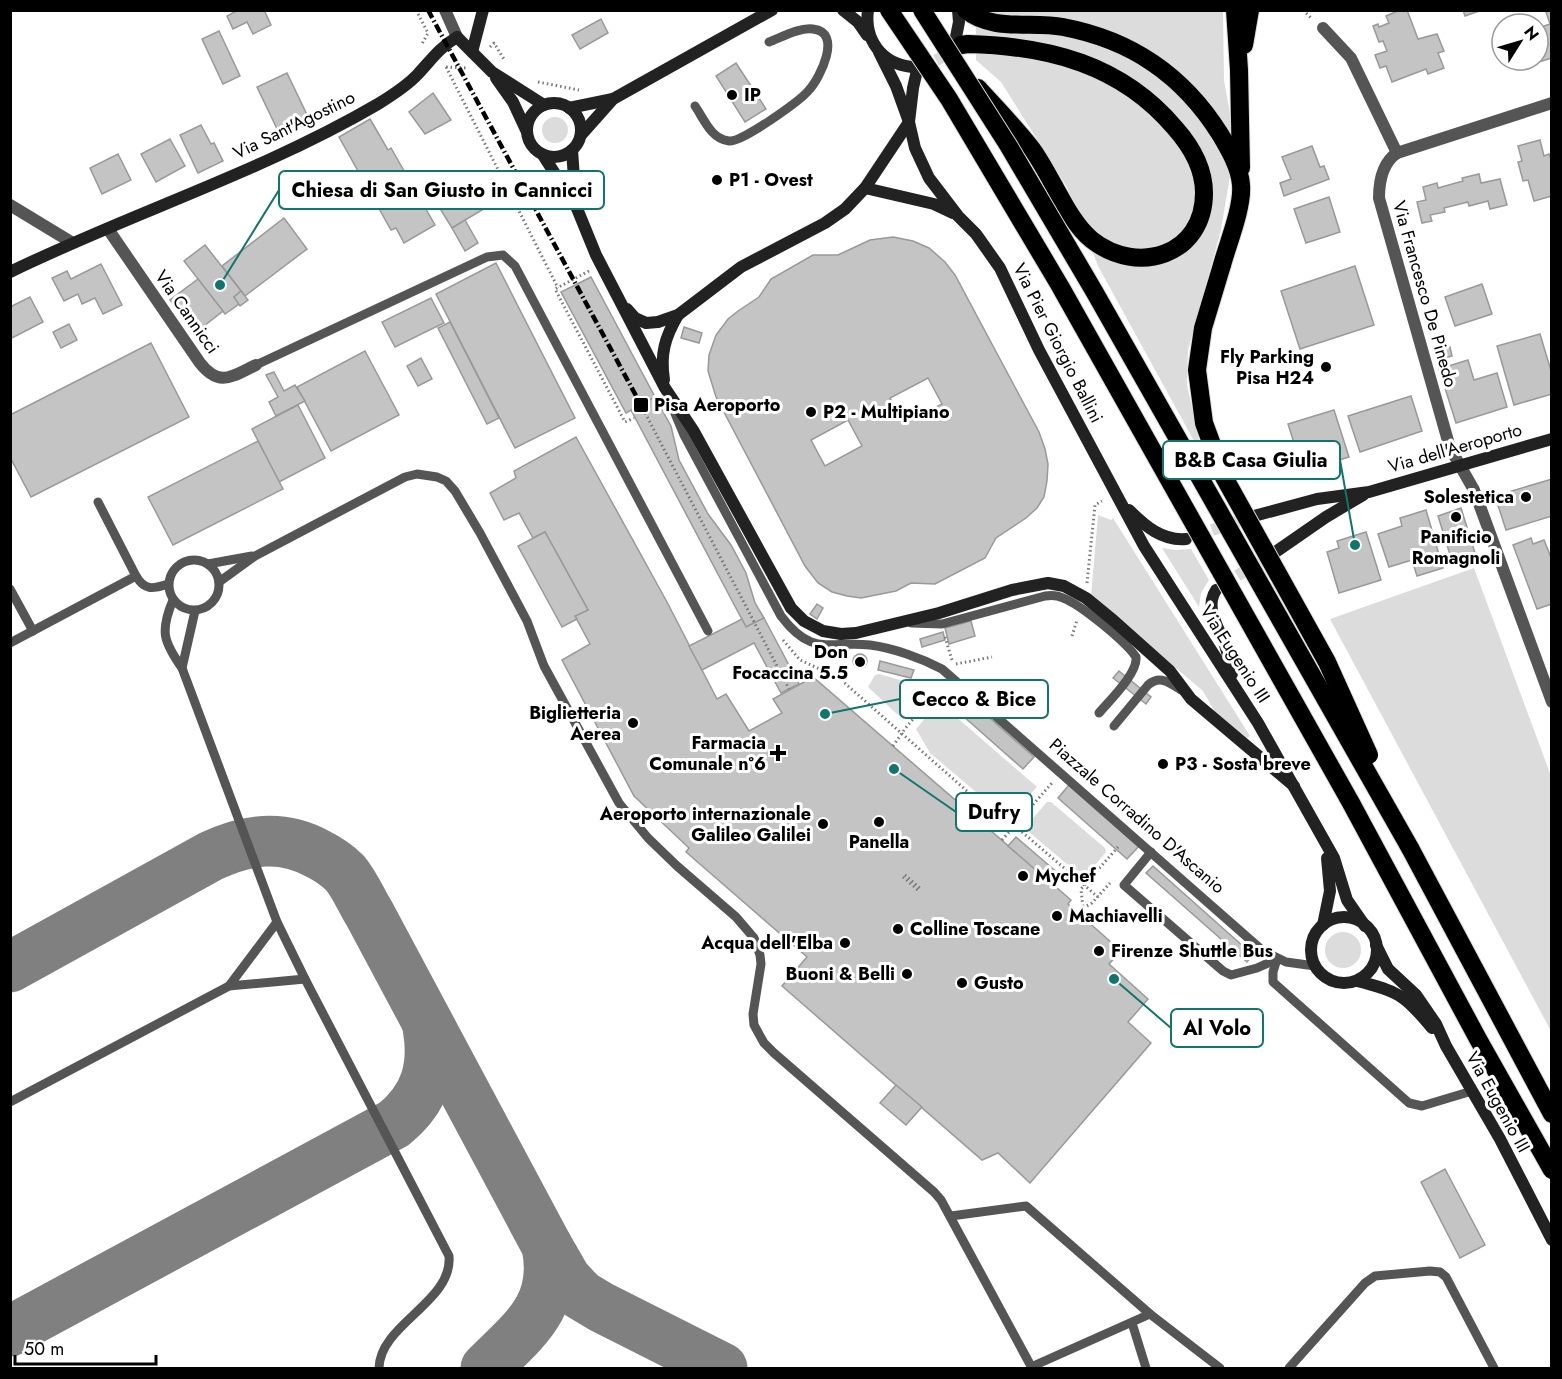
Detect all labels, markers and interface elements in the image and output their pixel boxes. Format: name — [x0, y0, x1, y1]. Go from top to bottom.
north arrow — [1490, 12, 1550, 72]
text: N — [1519, 21, 1545, 45]
place label: IP — [744, 82, 761, 108]
street label: Via Sant'Agostino — [229, 84, 360, 166]
marker: IP — [725, 88, 739, 102]
place label: P1 - Ovest — [729, 167, 813, 193]
callout: Chiesa di San Giusto in Cannicci — [279, 171, 604, 209]
marker: P1 - Ovest — [710, 173, 724, 187]
text: Chiesa di San Giusto in Cannicci — [291, 176, 593, 205]
street label: Via Francesco De Pinedo — [1386, 198, 1464, 390]
street label: Via Pier Giorgio Ballini — [1006, 259, 1110, 427]
street label: Via Cannicci — [149, 265, 225, 359]
place label: Fly Parking Pisa H24 — [1220, 344, 1314, 391]
marker: Fly Parking Pisa H24 — [1319, 360, 1333, 374]
place label: Pisa Aeroporto — [654, 392, 781, 418]
marker: Pisa Aeroporto — [632, 396, 650, 414]
place label: P2 - Multipiano — [823, 399, 950, 425]
marker: P2 - Multipiano — [804, 405, 818, 419]
street label: Via dell'Aeroporto — [1385, 416, 1525, 480]
callout: B&B Casa Giulia — [1163, 441, 1340, 479]
text: B&B Casa Giulia — [1174, 446, 1328, 475]
place label: Solestetica — [1423, 484, 1514, 510]
marker: Solestetica — [1519, 490, 1533, 504]
marker: Panificio Romagnoli — [1449, 510, 1463, 524]
place label: Panificio Romagnoli — [1412, 524, 1500, 571]
street label: Via Eugenio III — [1194, 600, 1276, 708]
place label: Don Focaccina 5.5 — [732, 639, 848, 686]
marker: Don Focaccina 5.5 — [853, 655, 867, 669]
callout: Cecco & Bice — [900, 680, 1048, 718]
text: Cecco & Bice — [912, 685, 1036, 714]
place label: Biglietteria Aerea — [529, 700, 621, 747]
marker: Biglietteria Aerea — [626, 716, 640, 730]
place label: Farmacia Comunale n°6 — [649, 730, 766, 777]
street label: Piazzale Corradino D'Ascanio — [1043, 732, 1231, 900]
marker: Farmacia Comunale n°6 — [771, 746, 785, 760]
place label: P3 - Sosta breve — [1175, 751, 1311, 777]
marker: P3 - Sosta breve — [1156, 757, 1170, 771]
callout: Dufry — [956, 793, 1032, 831]
text: Dufry — [968, 798, 1021, 827]
place label: Aeroporto internazionale Galileo Galilei — [599, 801, 811, 848]
marker: Panella — [872, 815, 886, 829]
marker: Aeroporto internazionale Galileo Galilei — [816, 817, 830, 831]
place label: Panella — [849, 829, 909, 855]
place label: Mychef — [1035, 863, 1097, 889]
marker: Mychef — [1016, 869, 1030, 883]
place label: Machiavelli — [1069, 903, 1163, 929]
marker: Machiavelli — [1050, 909, 1064, 923]
place label: Colline Toscane — [910, 916, 1040, 942]
marker: Colline Toscane — [891, 922, 905, 936]
place label: Acqua dell'Elba — [700, 930, 833, 956]
marker: Acqua dell'Elba — [838, 936, 852, 950]
place label: Firenze Shuttle Bus — [1111, 938, 1273, 964]
marker: Firenze Shuttle Bus — [1092, 944, 1106, 958]
place label: Buoni & Belli — [785, 961, 895, 987]
marker: Buoni & Belli — [900, 967, 914, 981]
place label: Gusto — [974, 970, 1024, 996]
marker: Gusto — [955, 976, 969, 990]
callout: Al Volo — [1171, 1009, 1263, 1047]
text: Al Volo — [1182, 1014, 1251, 1043]
street label: Via Eugenio III — [1459, 1047, 1537, 1157]
scale bar — [15, 1328, 156, 1366]
text: 50 m — [24, 1336, 64, 1362]

